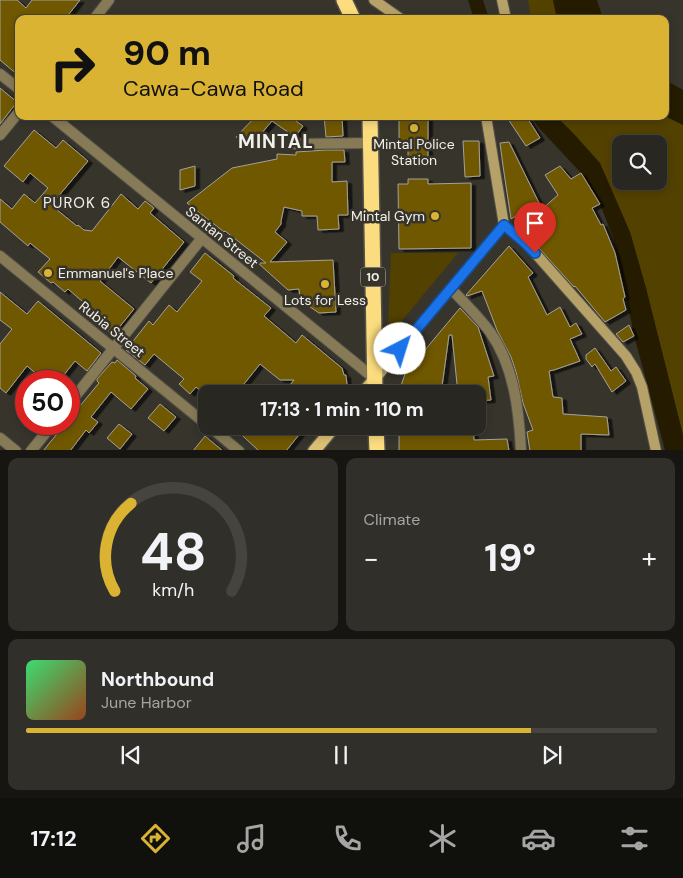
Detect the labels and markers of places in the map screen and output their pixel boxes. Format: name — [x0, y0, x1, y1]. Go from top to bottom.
marker: Mintal Police Station — [408, 122, 420, 134]
place label: Mintal Police Station — [373, 135, 455, 169]
pin — [514, 202, 556, 253]
place label: Mintal Gym — [351, 207, 425, 225]
marker: Mintal Gym — [429, 210, 441, 222]
place label: Emmanuel's Place — [58, 264, 173, 282]
marker: Emmanuel's Place — [42, 267, 54, 279]
marker: Lots for Less — [319, 278, 331, 290]
place label: Lots for Less — [284, 291, 366, 309]

